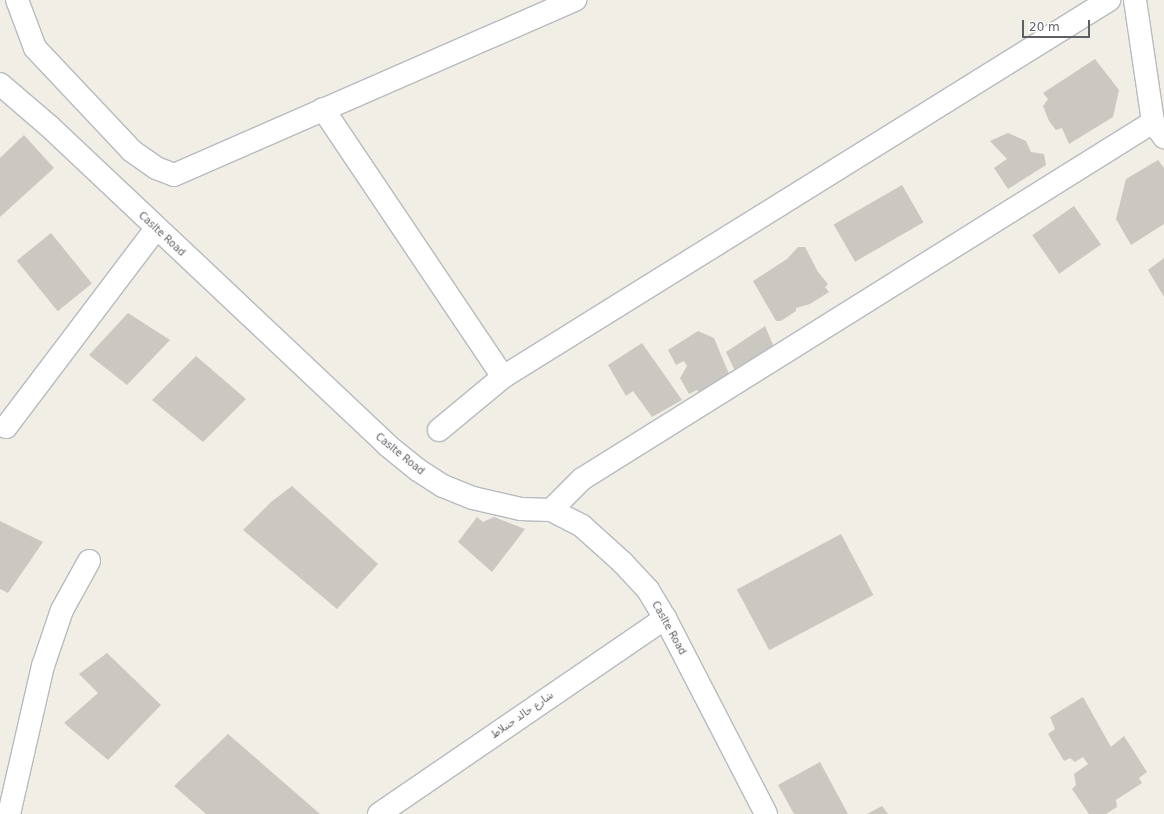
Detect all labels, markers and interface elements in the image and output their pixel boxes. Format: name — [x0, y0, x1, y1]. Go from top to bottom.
scale bar — [1024, 12, 1092, 38]
text: 20 m — [1029, 20, 1060, 34]
street label: Caslte Road — [136, 209, 188, 259]
street label: Caslte Road — [373, 431, 427, 477]
street label: Caslte Road — [649, 599, 689, 657]
street label: شارع خالد جنبلاط — [488, 689, 556, 741]

